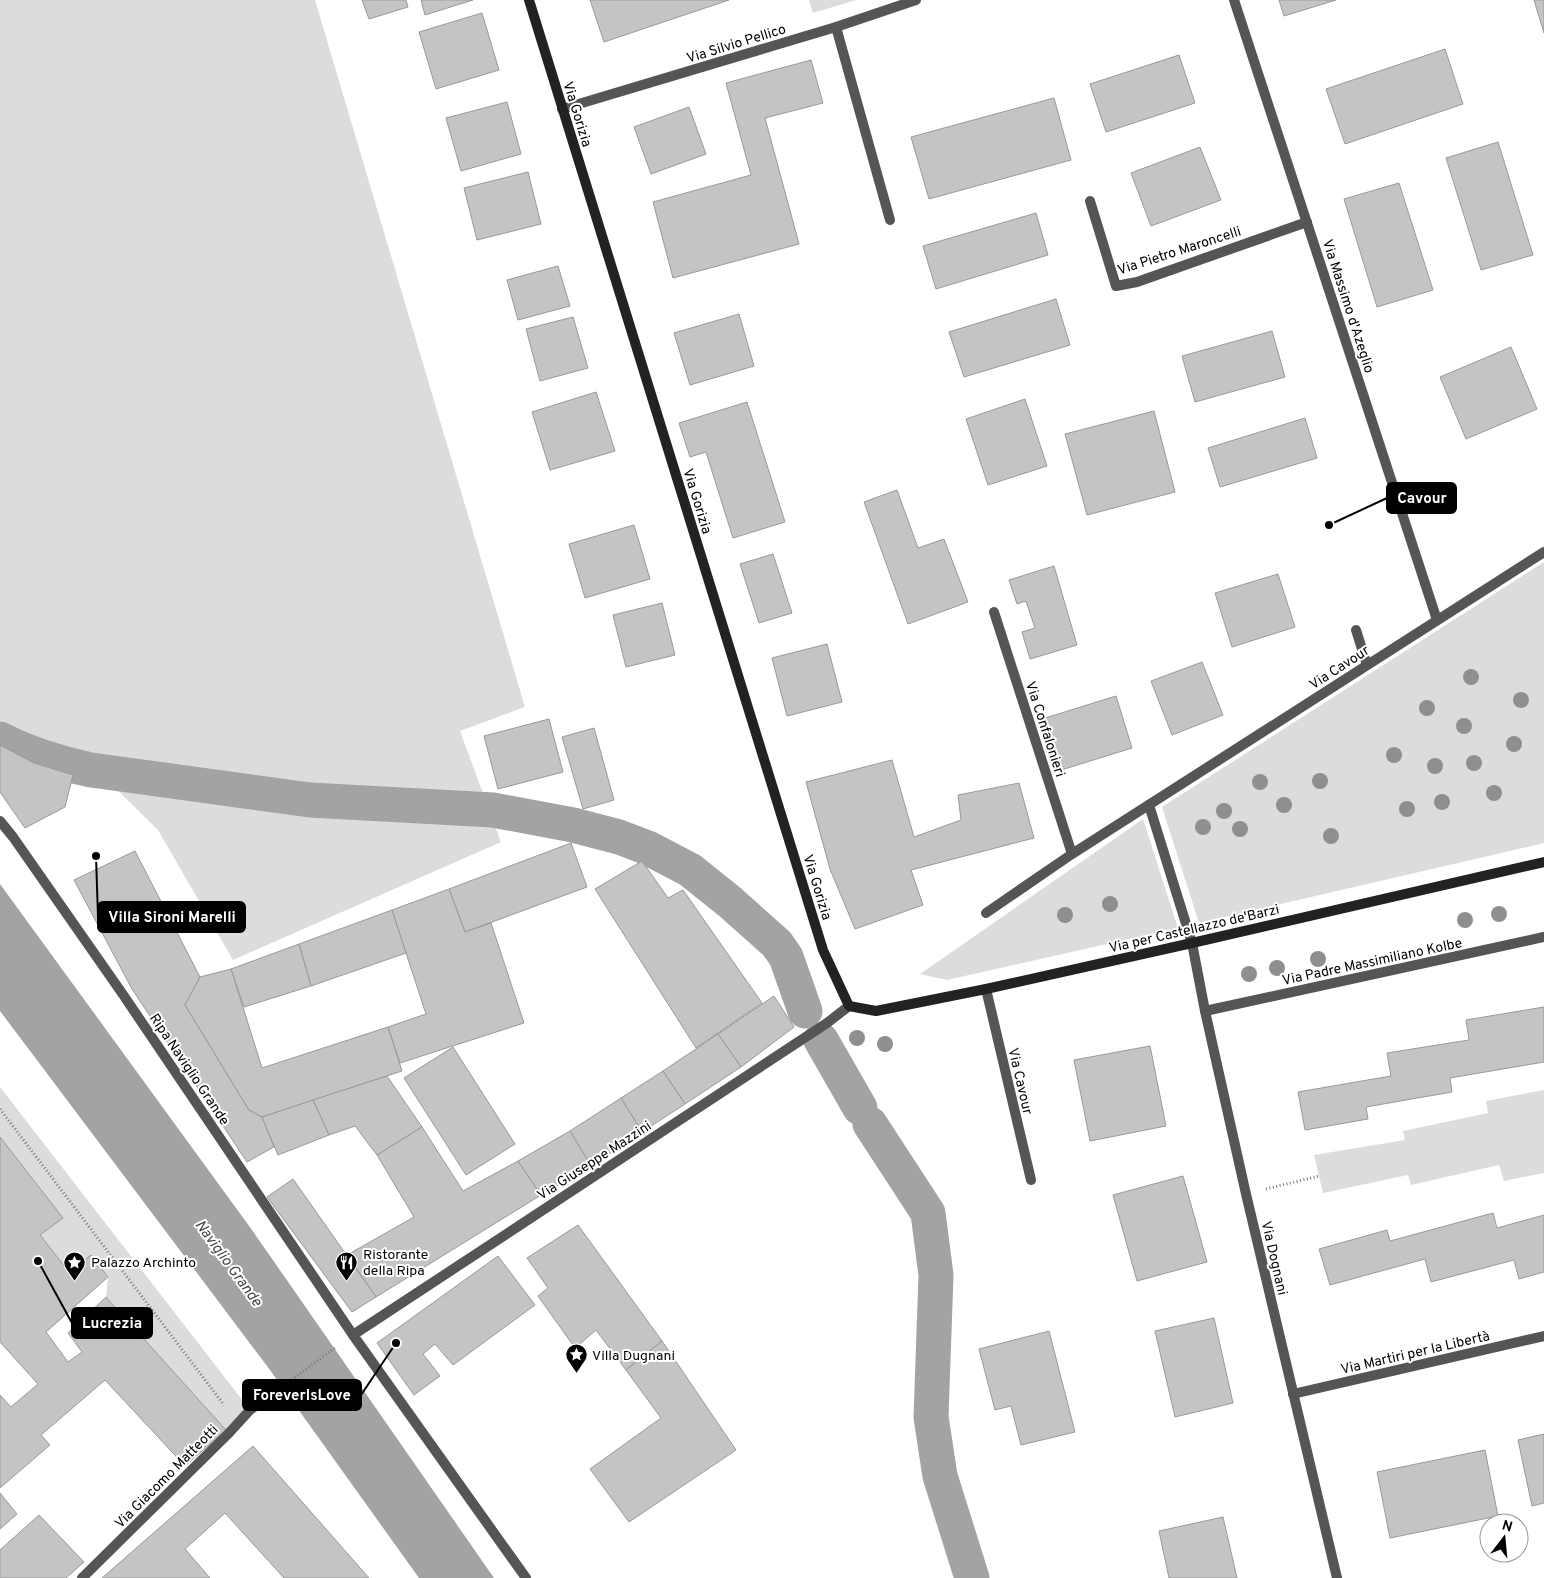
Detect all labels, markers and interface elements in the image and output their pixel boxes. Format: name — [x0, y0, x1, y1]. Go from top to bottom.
street label: Via Silvio Pellico — [685, 21, 788, 68]
street label: Via Gorizia — [559, 80, 595, 149]
street label: Via Pietro Maroncelli — [1116, 223, 1243, 279]
street label: Via Massimo d'Azeglio — [1318, 238, 1377, 376]
street label: Via Gorizia — [679, 467, 715, 536]
callout: Cavour — [1387, 483, 1456, 513]
text: Cavour — [1397, 490, 1448, 509]
street label: Via Cavour — [1307, 642, 1373, 694]
street label: Via Confalonieri — [1021, 680, 1068, 779]
street label: Via Gorizia — [799, 853, 835, 922]
callout: Villa Sironi Marelli — [98, 902, 245, 932]
street label: Via per Castellazzo de'Barzi — [1107, 902, 1281, 957]
text: Villa Sironi Marelli — [108, 909, 236, 928]
street label: Via Padre Massimiliano Kolbe — [1281, 935, 1464, 990]
street label: Ripa Naviglio Grande — [145, 1011, 232, 1129]
street label: Via Cavour — [1004, 1046, 1036, 1117]
street label: Via Giuseppe Mazzini — [535, 1118, 655, 1205]
water label: Naviglio Grande — [190, 1217, 266, 1311]
street label: Via Dognani — [1257, 1220, 1290, 1297]
place label: Ristorante della Ripa — [363, 1247, 428, 1280]
place icon: Palazzo Archinto — [63, 1250, 87, 1281]
restaurant icon: Ristorante della Ripa — [335, 1250, 359, 1281]
place label: Palazzo Archinto — [91, 1255, 196, 1272]
callout: Lucrezia — [72, 1308, 152, 1338]
text: Lucrezia — [82, 1315, 142, 1334]
street label: Via Martiri per la Libertà — [1339, 1328, 1491, 1379]
place icon: Villa Dugnani — [564, 1343, 588, 1374]
place label: Villa Dugnani — [592, 1348, 675, 1365]
callout: ForeverIsLove — [243, 1380, 361, 1410]
text: ForeverIsLove — [253, 1387, 351, 1406]
street label: Via Giacomo Matteotti — [112, 1422, 222, 1532]
north arrow — [1479, 1513, 1529, 1563]
text: N — [1500, 1517, 1514, 1537]

